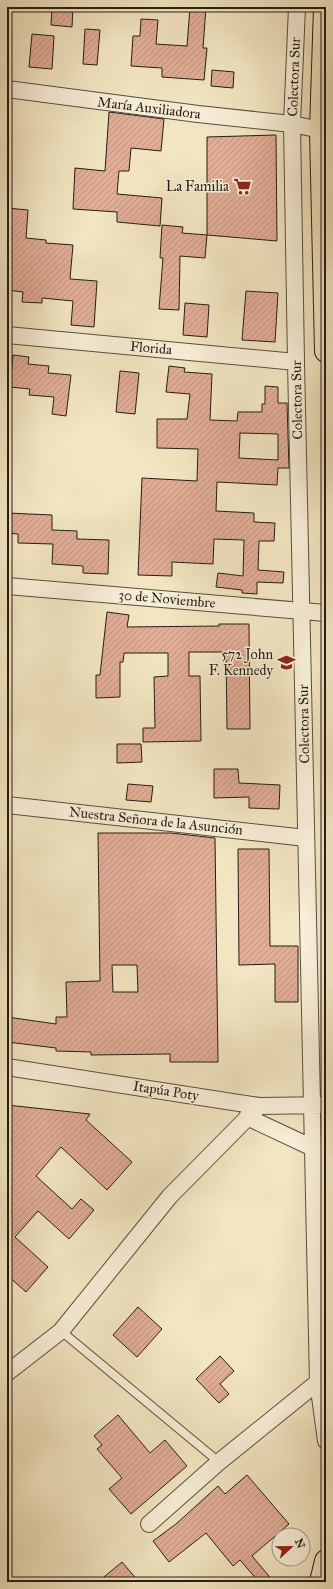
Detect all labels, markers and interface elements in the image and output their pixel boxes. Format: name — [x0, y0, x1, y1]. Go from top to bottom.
street label: Colectora Sur — [284, 36, 304, 117]
street label: María Auxiliadora — [96, 93, 202, 123]
supermarket icon: La Familia — [232, 176, 252, 196]
place label: La Familia — [166, 178, 229, 195]
street label: Florida — [129, 338, 173, 358]
street label: Colectora Sur — [288, 360, 306, 440]
street label: 30 de Noviembre — [118, 586, 216, 612]
place label: 572 John F. Kennedy — [209, 646, 273, 679]
school or university icon: 572 John F. Kennedy — [276, 652, 296, 672]
street label: Colectora Sur — [295, 684, 313, 764]
street label: Nuestra Señora de la Asunción — [68, 803, 244, 839]
street label: Itapúa Poty — [132, 1077, 201, 1105]
north arrow — [271, 1527, 311, 1567]
text: N — [292, 1537, 308, 1551]

